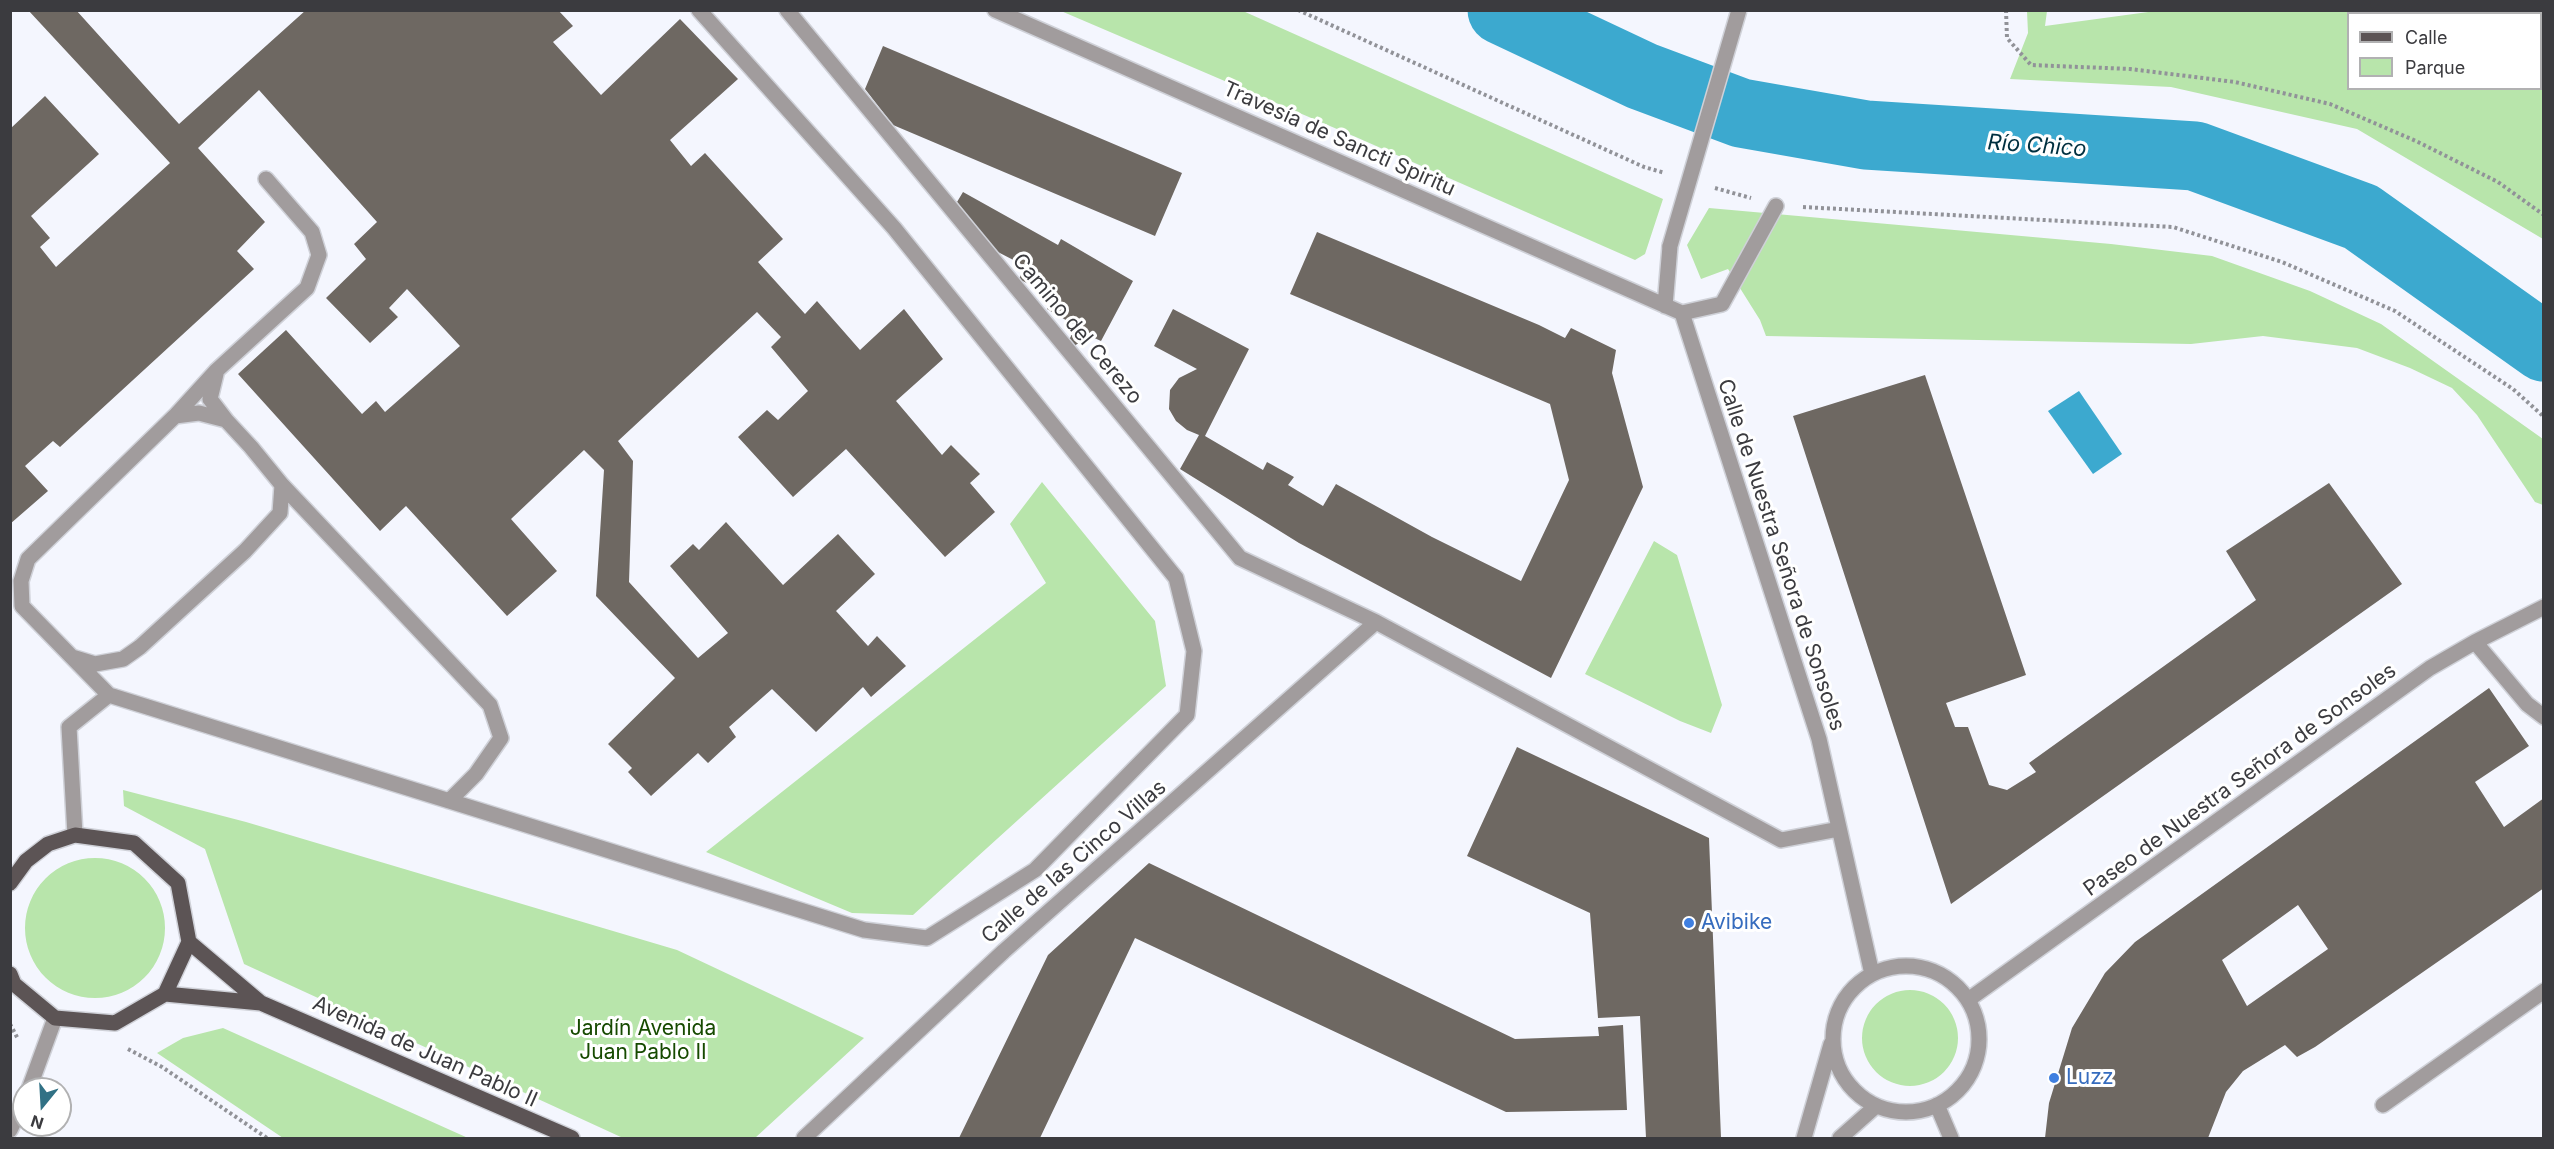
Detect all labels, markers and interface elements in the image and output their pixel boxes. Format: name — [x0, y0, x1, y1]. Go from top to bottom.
legend — [2347, 12, 2542, 90]
text: Calle — [2405, 27, 2447, 48]
text: Parque — [2405, 57, 2465, 78]
street label: Travesía de Sancti Spiritu — [1219, 76, 1459, 202]
water label: Río Chico — [1987, 129, 2087, 163]
street label: Camino del Cerezo — [1007, 249, 1147, 409]
street label: Calle de Nuestra Señora de Sonsoles — [1712, 376, 1850, 734]
street label: Paseo de Nuestra Señora de Sonsoles — [2079, 658, 2401, 902]
street label: Calle de las Cinco Villas — [977, 775, 1171, 949]
place label: Avibike — [1701, 910, 1772, 936]
marker: Avibike — [1682, 916, 1696, 930]
street label: Avenida de Juan Pablo II — [309, 991, 541, 1113]
park label: Jardín Avenida Juan Pablo II — [570, 1016, 716, 1066]
place label: Luzz — [2066, 1065, 2113, 1091]
marker: Luzz — [2047, 1071, 2061, 1085]
north arrow — [12, 1077, 72, 1137]
text: N — [28, 1111, 46, 1134]

